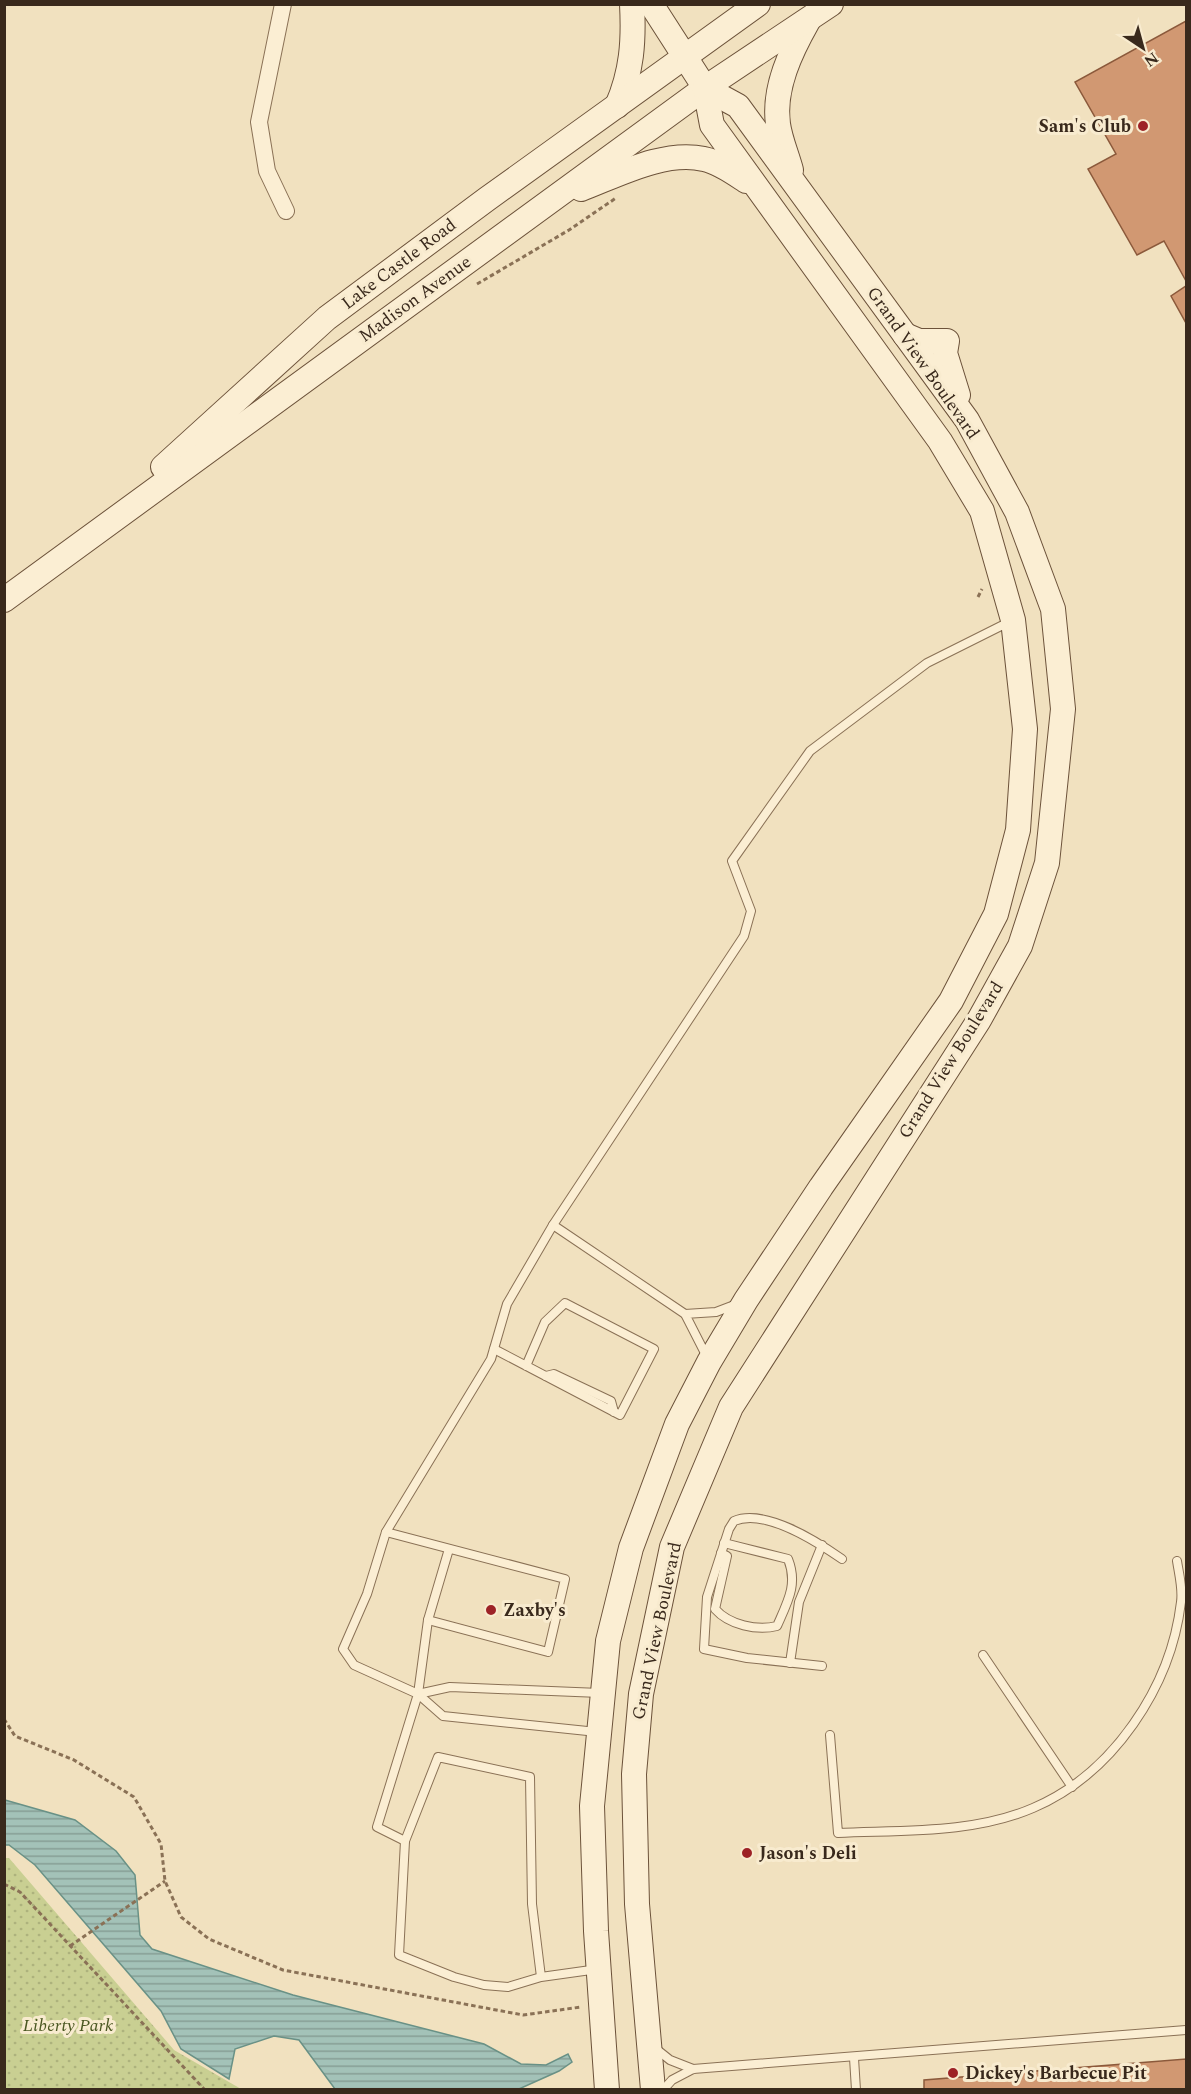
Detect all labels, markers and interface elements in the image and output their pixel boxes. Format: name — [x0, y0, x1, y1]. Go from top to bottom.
north arrow — [1113, 18, 1173, 78]
text: N — [1139, 46, 1164, 73]
place label: Sam's Club — [1038, 113, 1131, 140]
marker: Sam's Club — [1136, 119, 1150, 133]
street label: Lake Castle Road — [336, 212, 462, 316]
street label: Madison Avenue — [353, 249, 477, 349]
street label: Grand View Boulevard — [860, 281, 986, 445]
street label: Grand View Boulevard — [892, 976, 1010, 1144]
street label: Grand View Boulevard — [625, 1540, 689, 1722]
place label: Zaxby's — [503, 1597, 566, 1624]
marker: Zaxby's — [484, 1603, 498, 1617]
place label: Jason's Deli — [759, 1840, 857, 1867]
marker: Jason's Deli — [740, 1846, 754, 1860]
park label: Liberty Park — [23, 2012, 114, 2039]
place label: Dickey's Barbecue Pit — [965, 2060, 1147, 2087]
marker: Dickey's Barbecue Pit — [946, 2066, 960, 2080]

